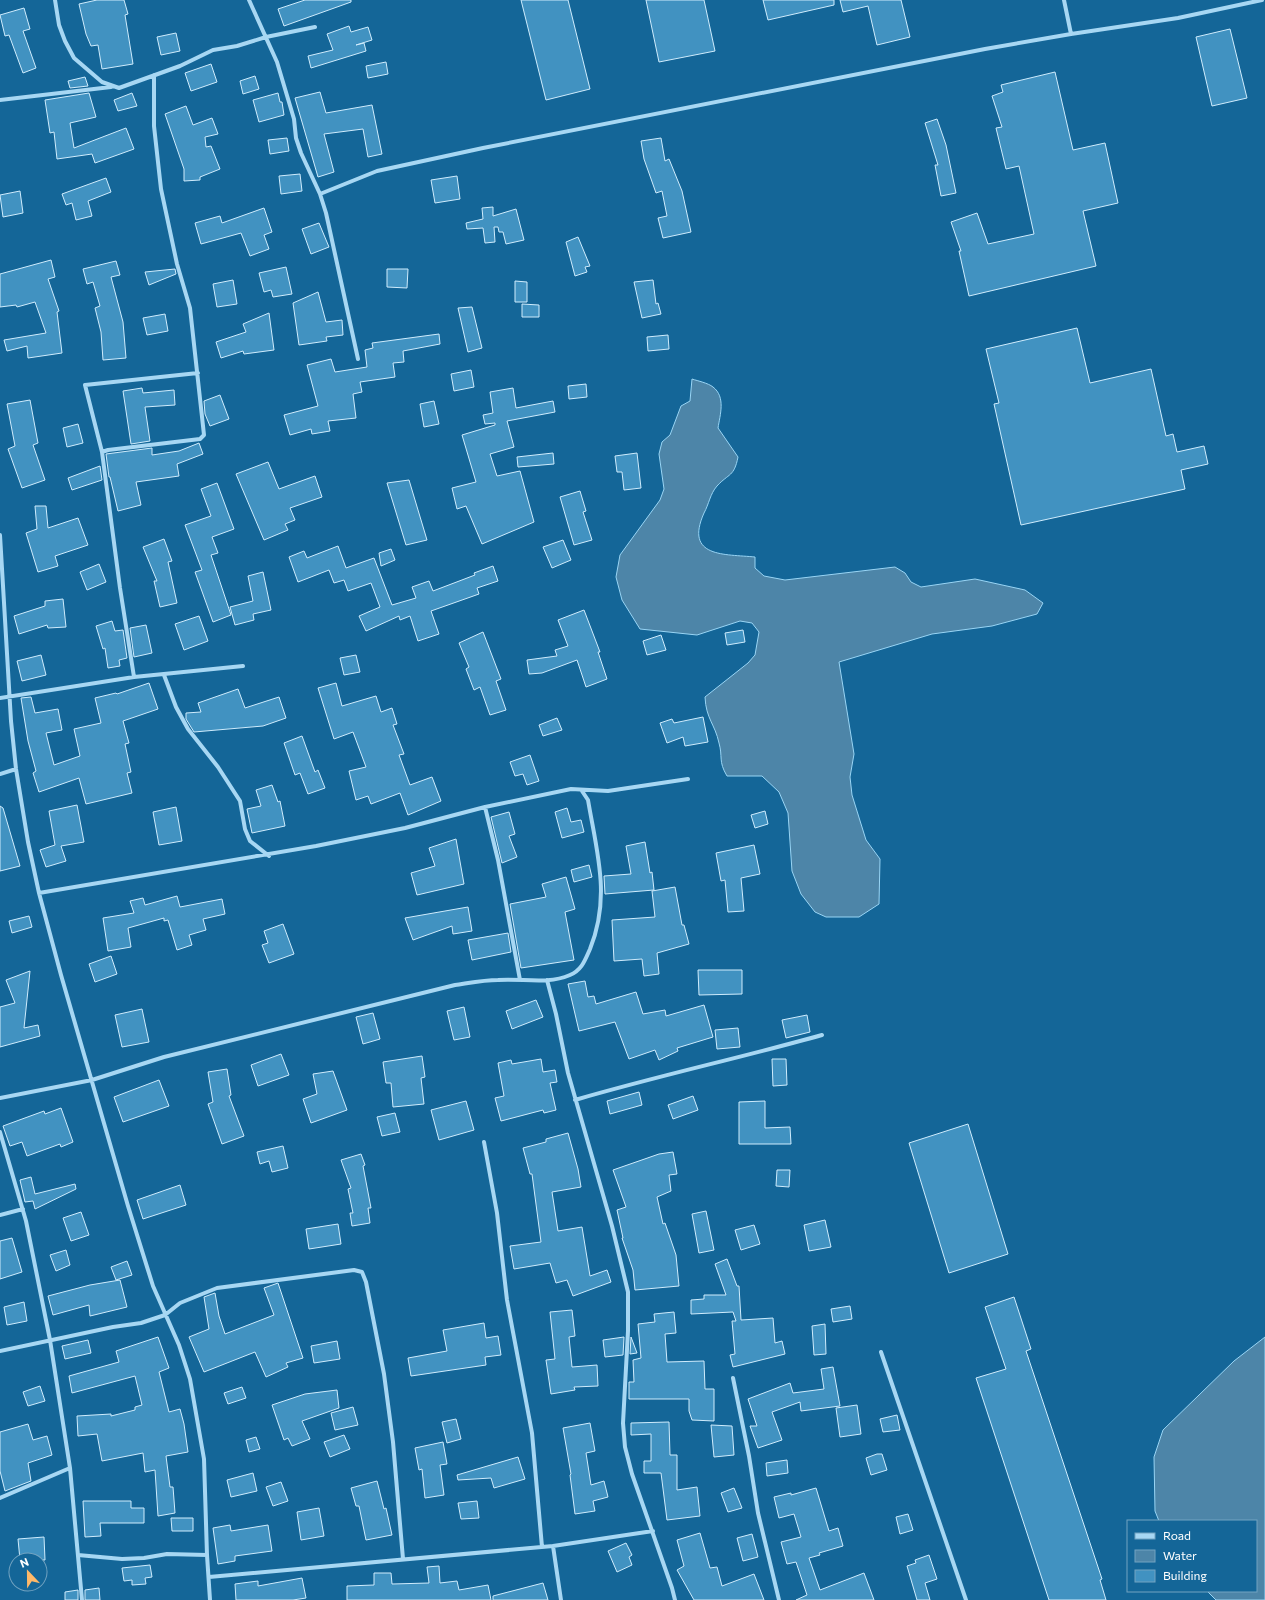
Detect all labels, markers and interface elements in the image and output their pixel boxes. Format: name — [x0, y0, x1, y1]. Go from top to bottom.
legend — [1127, 1520, 1257, 1592]
text: Road — [1163, 1528, 1191, 1542]
text: Water — [1163, 1548, 1197, 1562]
north arrow — [8, 1552, 48, 1592]
text: N — [18, 1555, 30, 1570]
text: Building — [1163, 1568, 1207, 1582]

